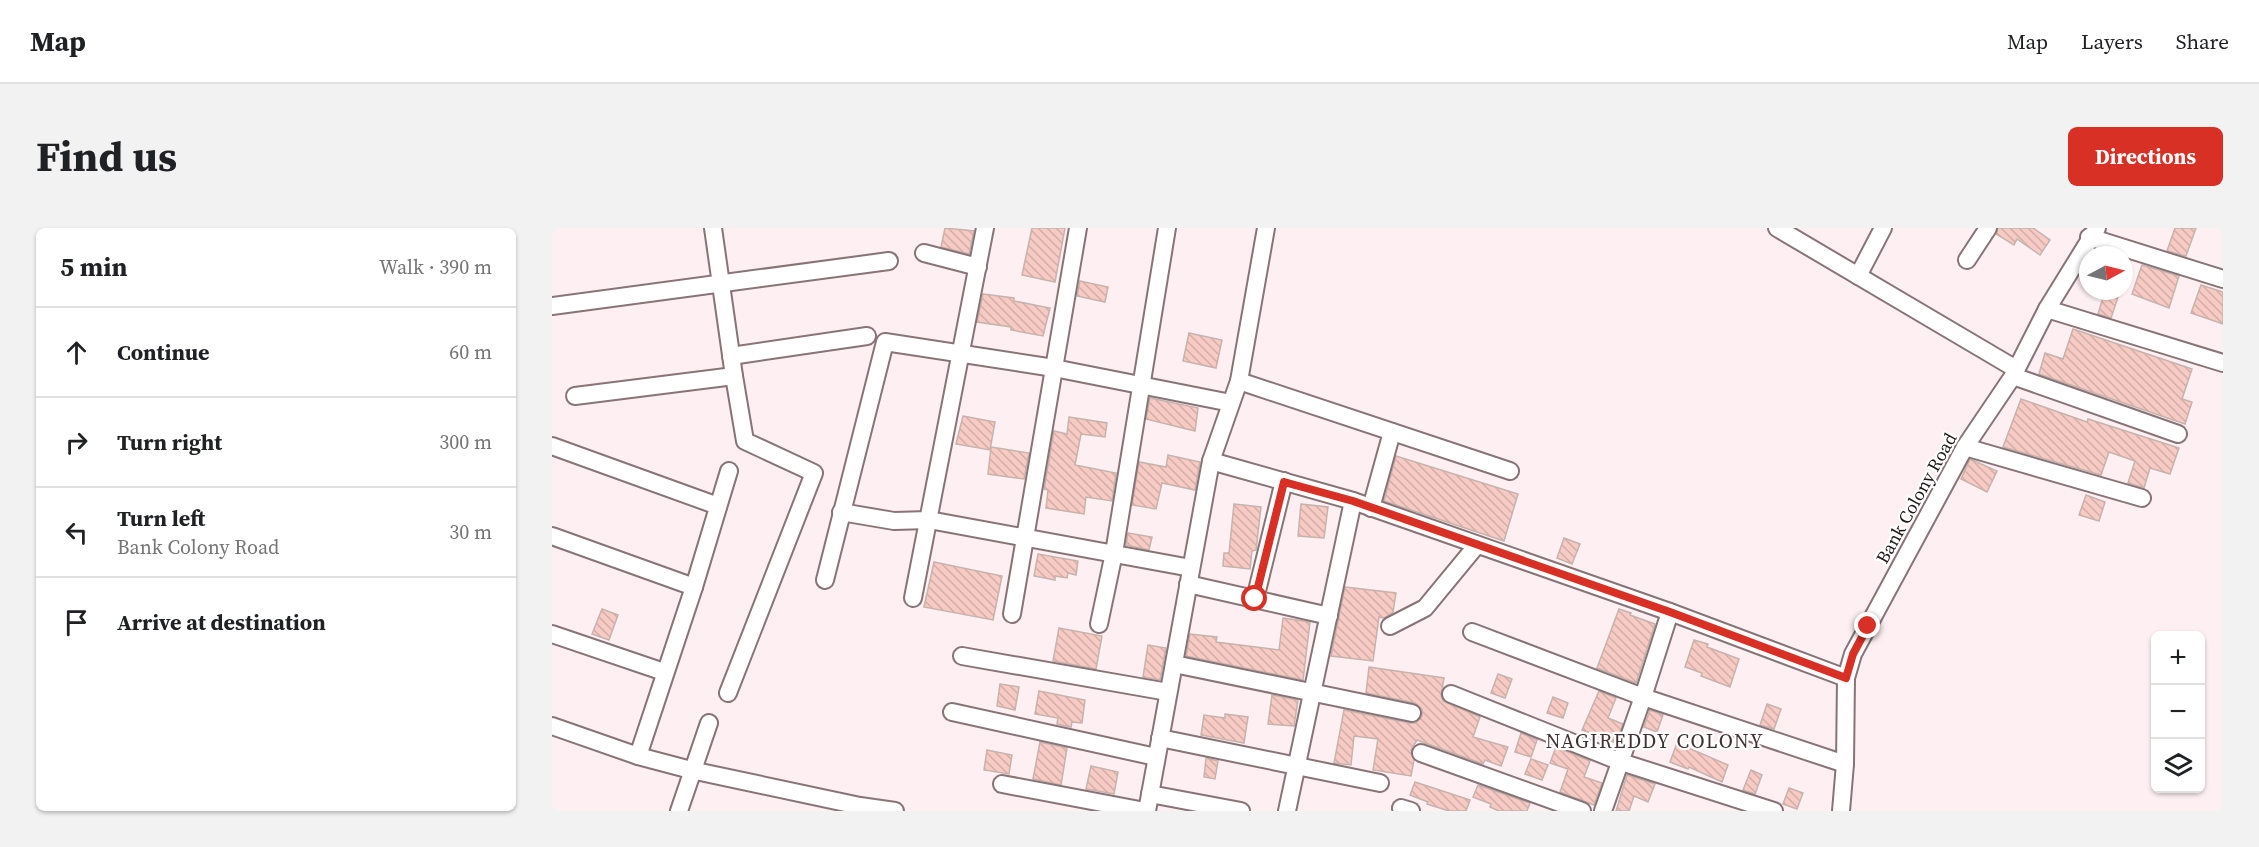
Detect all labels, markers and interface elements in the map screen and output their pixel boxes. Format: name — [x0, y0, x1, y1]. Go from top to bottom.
text: Map — [30, 22, 86, 60]
text: Map — [2007, 27, 2048, 56]
text: Layers — [2081, 27, 2143, 56]
text: Share — [2176, 27, 2229, 56]
text: Find us — [36, 127, 177, 185]
button: Directions — [2068, 127, 2223, 186]
north arrow — [2079, 246, 2133, 300]
text: 5 min — [60, 249, 127, 285]
text: Walk · 390 m — [379, 253, 492, 281]
icon: ahead — [60, 336, 93, 369]
text: Continue — [117, 337, 210, 367]
text: 60 m — [449, 338, 492, 366]
icon: right — [60, 426, 93, 459]
text: Turn right — [117, 427, 222, 457]
text: 300 m — [439, 428, 492, 456]
street label: Bank Colony Road — [1870, 428, 1962, 568]
text: Turn left — [117, 503, 205, 533]
icon: left — [60, 516, 93, 549]
text: 30 m — [449, 518, 492, 546]
text: Bank Colony Road — [117, 533, 279, 561]
route start — [1241, 585, 1267, 611]
icon: arrive — [60, 606, 93, 639]
text: Arrive at destination — [117, 607, 326, 637]
route end — [1854, 612, 1880, 638]
map controls — [2151, 631, 2205, 793]
button: + — [2151, 631, 2205, 685]
button: − — [2151, 685, 2205, 739]
district label: NAGIREDDY COLONY — [1546, 727, 1764, 755]
button: layers — [2151, 739, 2205, 793]

